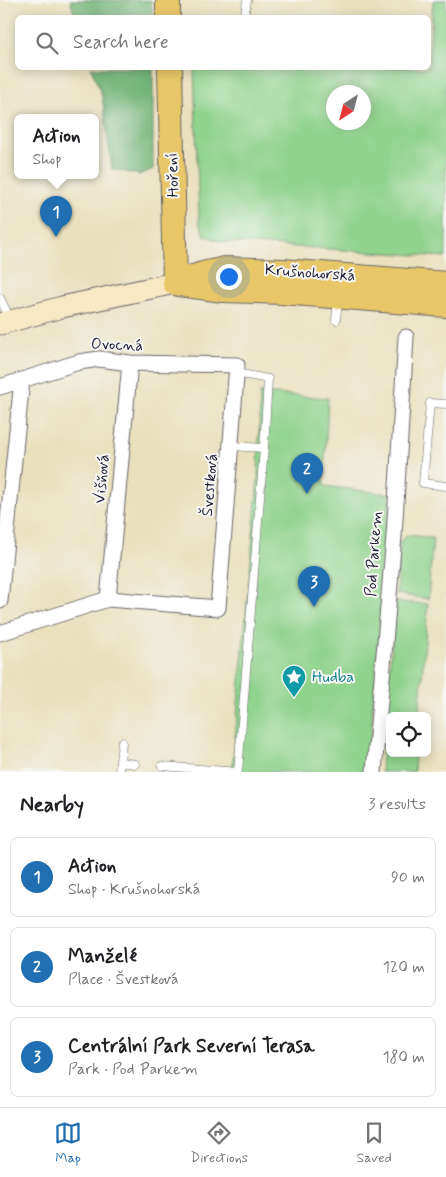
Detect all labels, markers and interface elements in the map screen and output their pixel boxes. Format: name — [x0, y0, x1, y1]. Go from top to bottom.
search box — [15, 15, 431, 70]
icon: search — [33, 29, 61, 57]
text: Search here — [73, 30, 169, 55]
north arrow — [326, 85, 371, 130]
popup — [14, 114, 99, 179]
text: Action — [32, 124, 81, 149]
text: Shop — [32, 149, 62, 170]
street label: Hoření — [162, 152, 184, 198]
pin: 1 — [40, 196, 72, 237]
street label: Krušnohorská — [264, 259, 356, 287]
your location — [216, 264, 242, 290]
street label: Ovocná — [91, 334, 143, 356]
street label: Višňová — [89, 453, 115, 505]
street label: Švestková — [197, 453, 223, 517]
pin: 2 — [291, 453, 323, 494]
street label: Pod Parkem — [361, 510, 387, 598]
pin: 3 — [298, 566, 330, 607]
place icon: Hudba — [281, 664, 307, 698]
place label: Hudba — [312, 667, 354, 688]
map controls — [386, 712, 431, 757]
button: locate — [386, 712, 431, 757]
text: Nearby — [20, 791, 84, 819]
text: 3 results — [368, 794, 426, 815]
text: Action — [68, 854, 116, 879]
text: 1 — [33, 867, 41, 888]
text: 90 m — [391, 867, 425, 888]
text: Shop · Krušnohorská — [68, 879, 200, 900]
text: Manželé — [68, 944, 137, 969]
text: 2 — [33, 957, 41, 978]
text: 120 m — [383, 957, 425, 978]
text: Place · Švestková — [68, 969, 179, 990]
text: Centrální Park Severní Terasa — [68, 1034, 314, 1059]
text: 3 — [33, 1047, 41, 1068]
text: 180 m — [382, 1047, 425, 1068]
text: Park · Pod Parkem — [68, 1059, 198, 1080]
tab: Map — [54, 1119, 82, 1167]
tab: Directions — [191, 1119, 248, 1167]
tab: Saved — [356, 1119, 392, 1167]

